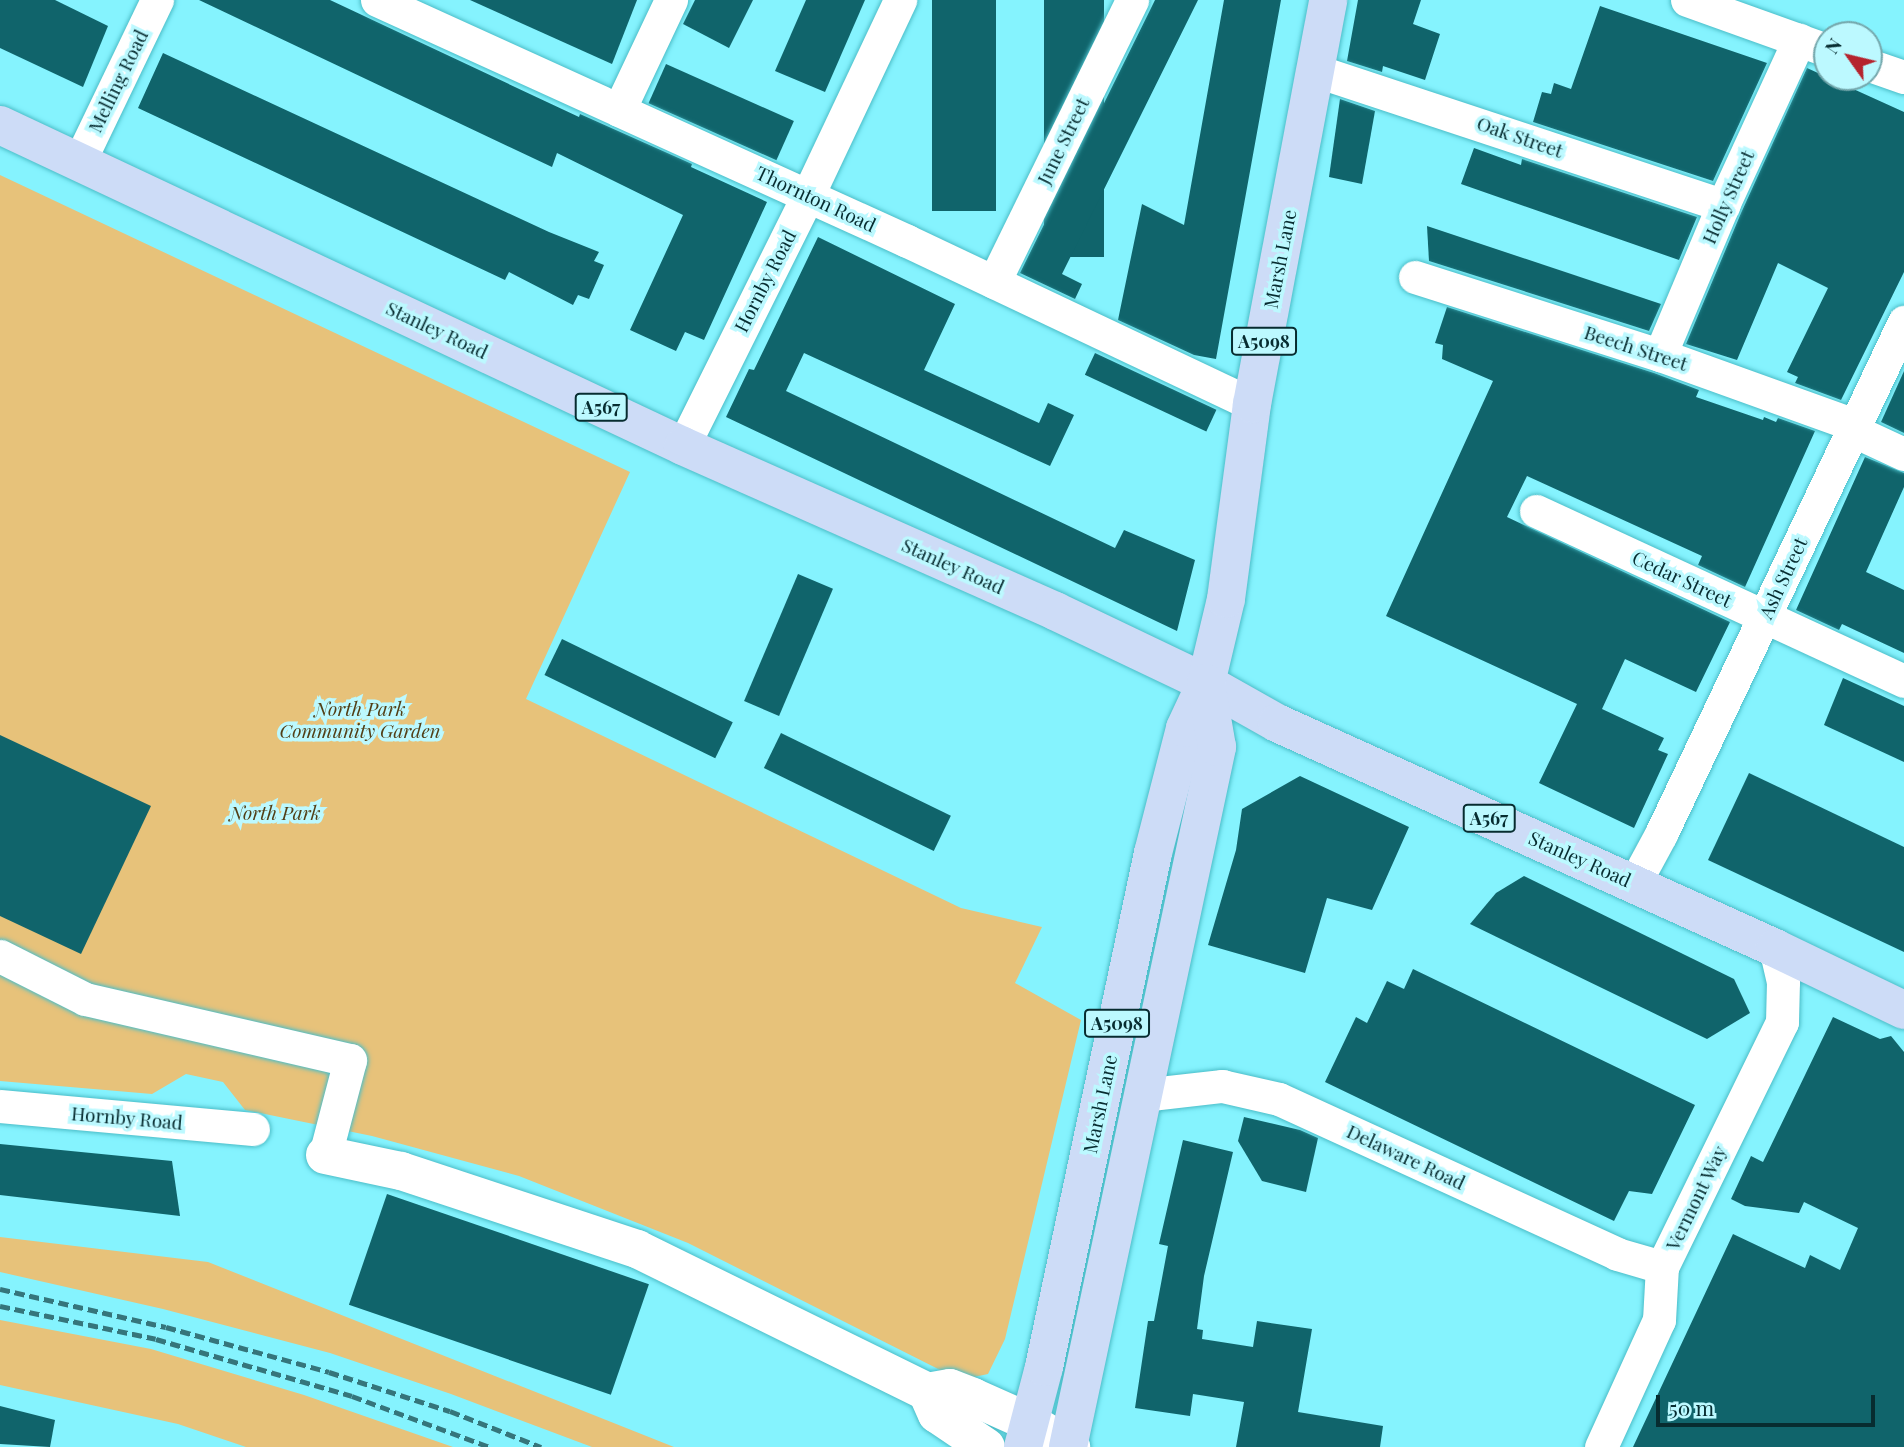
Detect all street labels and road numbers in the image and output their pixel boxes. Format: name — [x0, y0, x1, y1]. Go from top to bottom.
street label: Melling Road — [83, 26, 153, 136]
street label: June Street — [1032, 94, 1094, 188]
street label: Oak Street — [1474, 112, 1566, 162]
street label: Holly Street — [1697, 146, 1759, 248]
street label: Thornton Road — [752, 161, 880, 237]
street label: Marsh Lane — [1259, 208, 1301, 310]
street label: Hornby Road — [729, 226, 801, 336]
street label: Stanley Road — [382, 296, 492, 364]
street label: Beech Street — [1581, 321, 1691, 375]
road number: A5098 — [1231, 326, 1297, 356]
road number: A567 — [573, 393, 629, 422]
street label: Stanley Road — [898, 533, 1008, 599]
street label: Ash Street — [1754, 534, 1812, 622]
street label: Cedar Street — [1629, 546, 1735, 612]
road number: A567 — [1461, 804, 1517, 832]
street label: Stanley Road — [1525, 826, 1635, 892]
road number: A5098 — [1084, 1008, 1150, 1038]
street label: Marsh Lane — [1078, 1053, 1122, 1155]
street label: Hornby Road — [70, 1102, 184, 1134]
street label: Delaware Road — [1343, 1120, 1469, 1194]
street label: Vermont Way — [1661, 1142, 1731, 1254]

